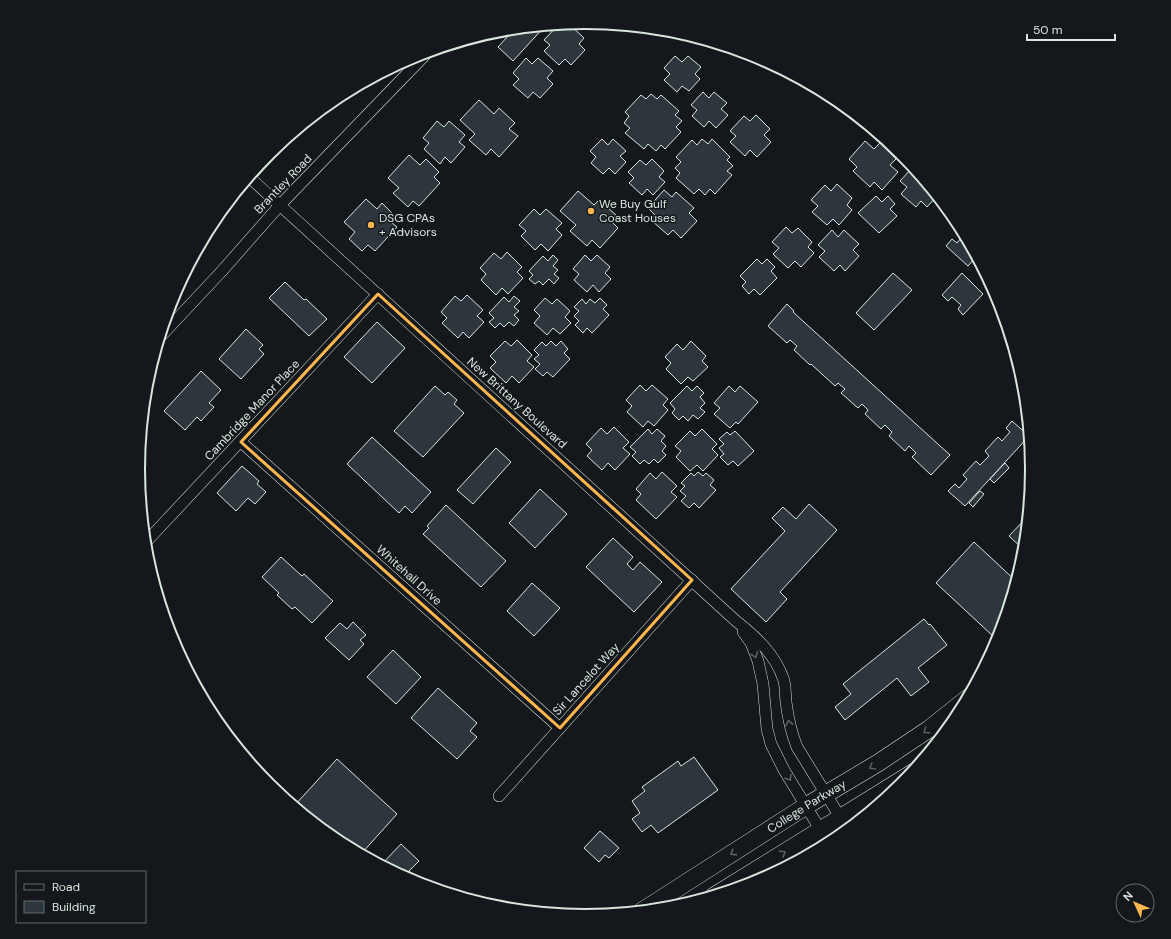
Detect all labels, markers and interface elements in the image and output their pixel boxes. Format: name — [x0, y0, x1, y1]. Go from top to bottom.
scale bar — [1027, 16, 1115, 42]
text: 50 m — [1033, 22, 1062, 38]
street label: Brantley Road — [251, 151, 315, 217]
place label: We Buy Gulf Coast Houses — [599, 196, 676, 226]
marker: We Buy Gulf Coast Houses — [586, 206, 596, 216]
place label: DSG CPAs + Advisors — [379, 210, 437, 240]
marker: DSG CPAs + Advisors — [366, 220, 376, 230]
street label: New Brittany Boulevard — [464, 354, 570, 452]
street label: Cambridge Manor Place — [201, 356, 303, 464]
street label: Whitehall Drive — [373, 541, 445, 609]
street label: Sir Lancelot Way — [549, 639, 623, 719]
one-way arrow — [751, 651, 759, 658]
one-way arrow — [786, 720, 794, 726]
one-way arrow — [923, 726, 930, 734]
one-way arrow — [869, 762, 876, 770]
one-way arrow — [784, 774, 792, 781]
street label: College Parkway — [764, 776, 849, 837]
one-way arrow — [730, 848, 737, 856]
one-way arrow — [779, 850, 786, 858]
legend — [16, 871, 146, 923]
text: Road — [52, 879, 80, 895]
north arrow — [1115, 883, 1155, 923]
text: N — [1120, 888, 1136, 904]
text: Building — [52, 899, 96, 915]

